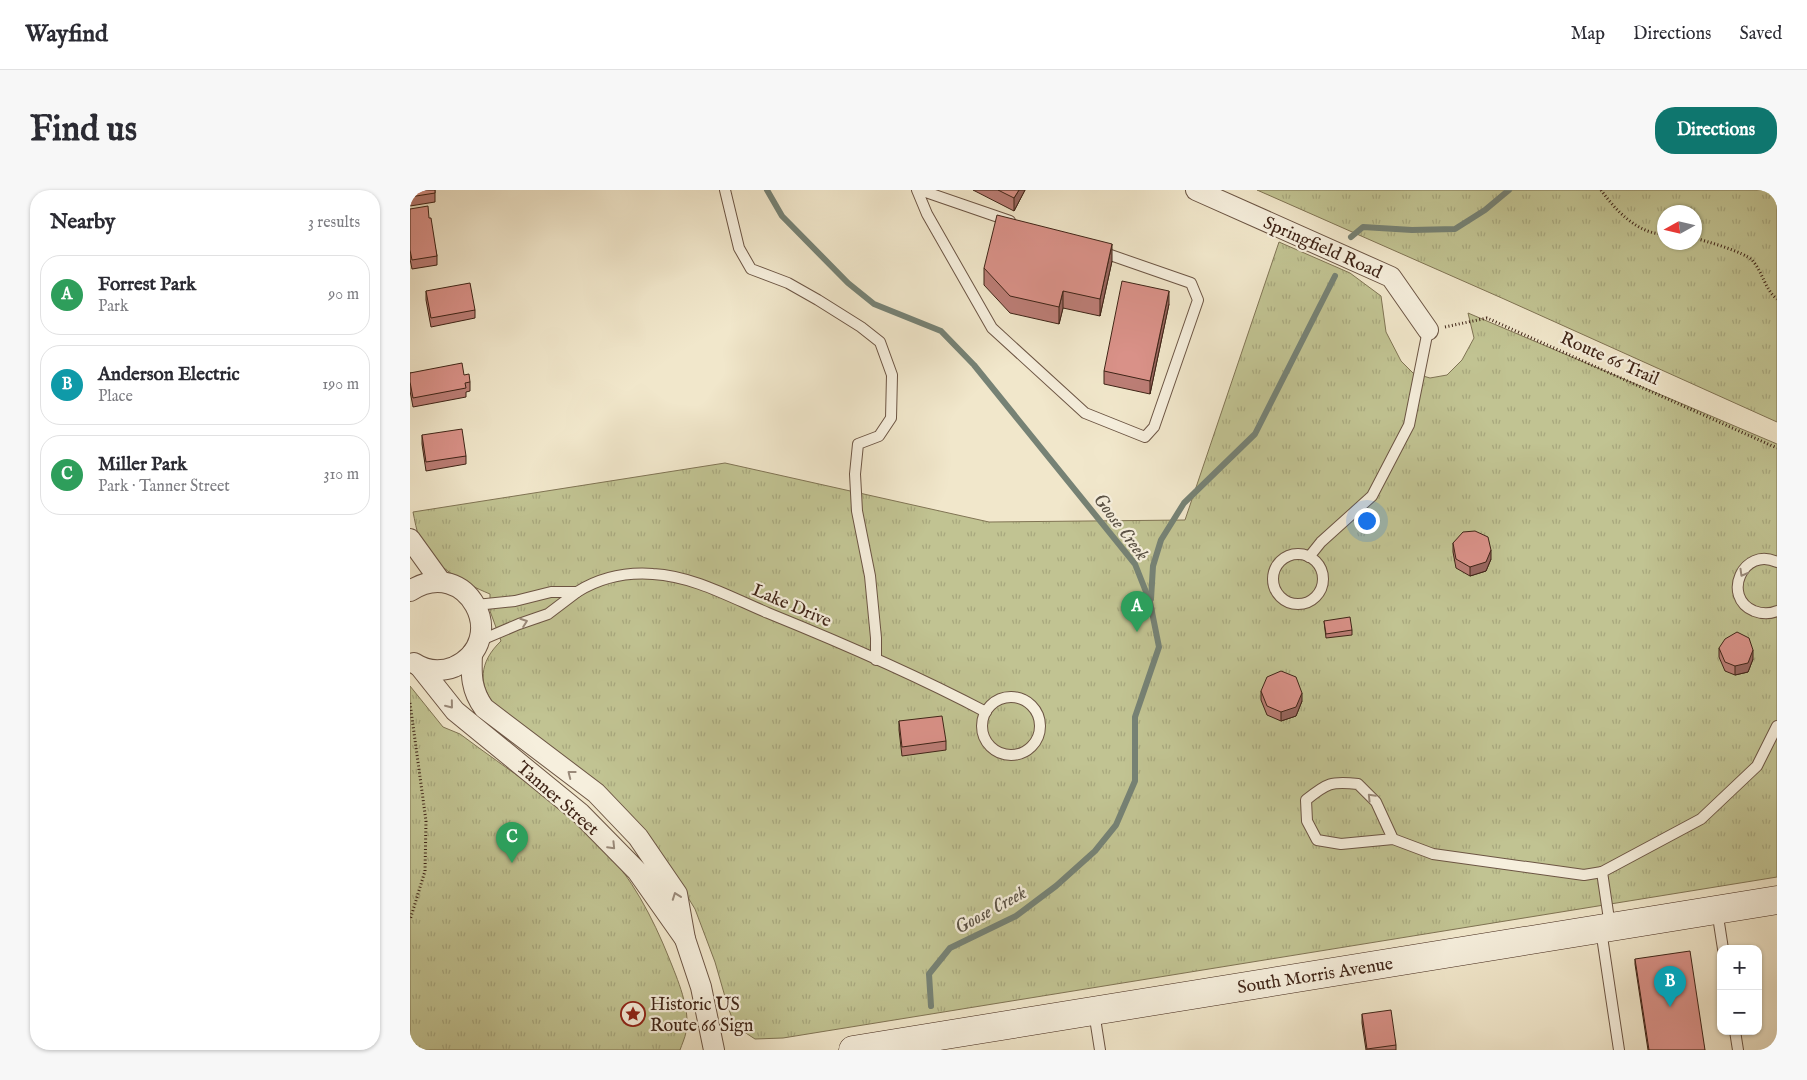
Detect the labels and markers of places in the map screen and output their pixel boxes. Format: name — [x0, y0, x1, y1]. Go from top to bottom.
pin: A — [1121, 591, 1153, 632]
pin: C — [496, 822, 528, 863]
pin: B — [1654, 966, 1686, 1007]
place label: Historic US Route 66 Sign — [650, 994, 754, 1038]
place icon: Historic US Route 66 Sign — [620, 1001, 646, 1027]

